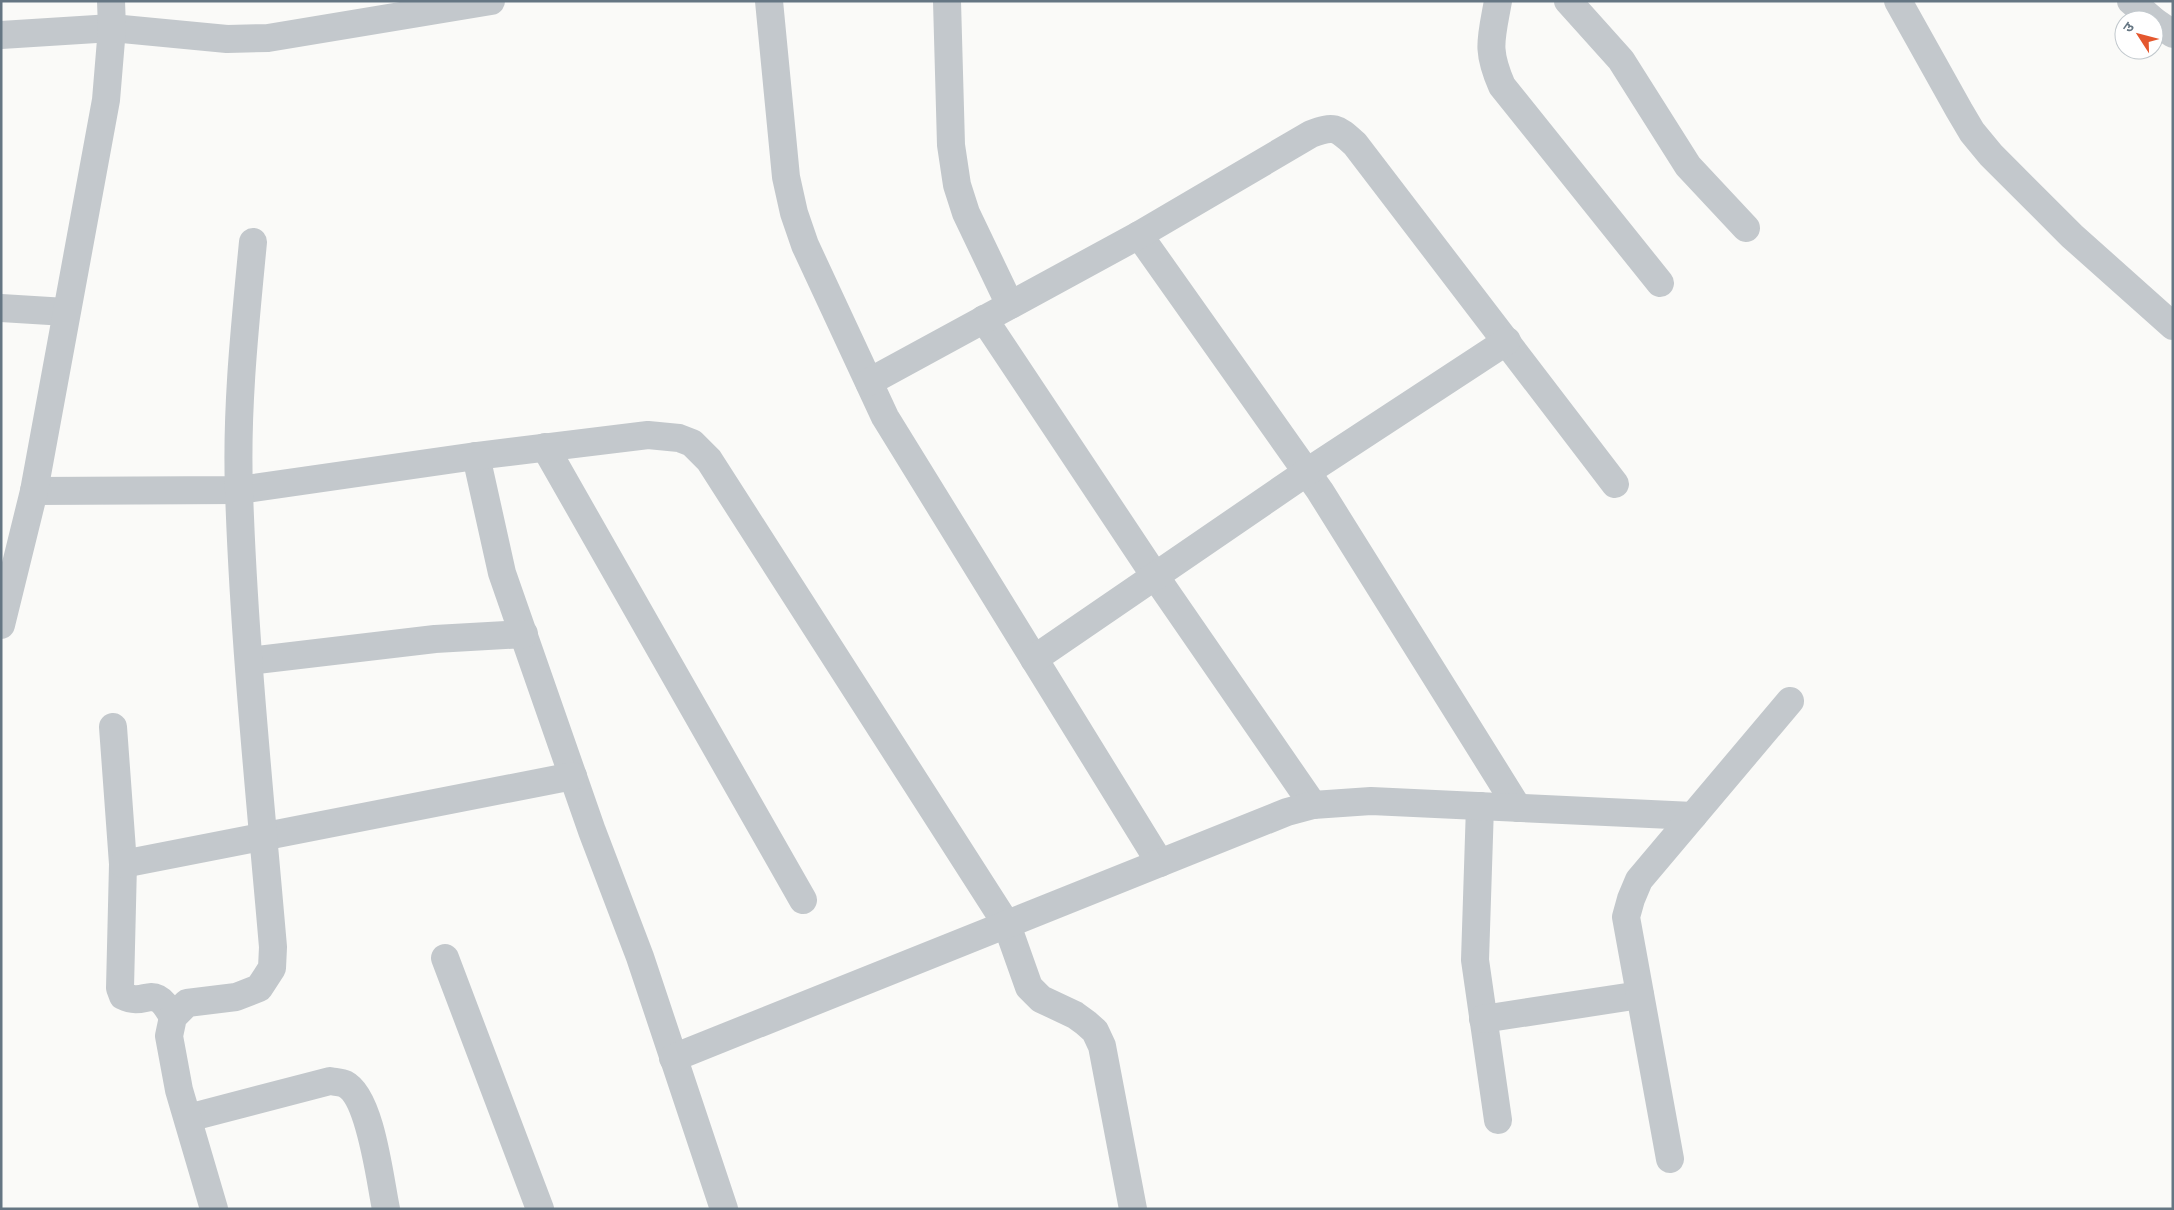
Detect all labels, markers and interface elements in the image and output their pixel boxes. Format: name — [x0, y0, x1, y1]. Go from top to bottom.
north arrow — [2114, 10, 2164, 60]
text: उ — [2119, 18, 2138, 35]

